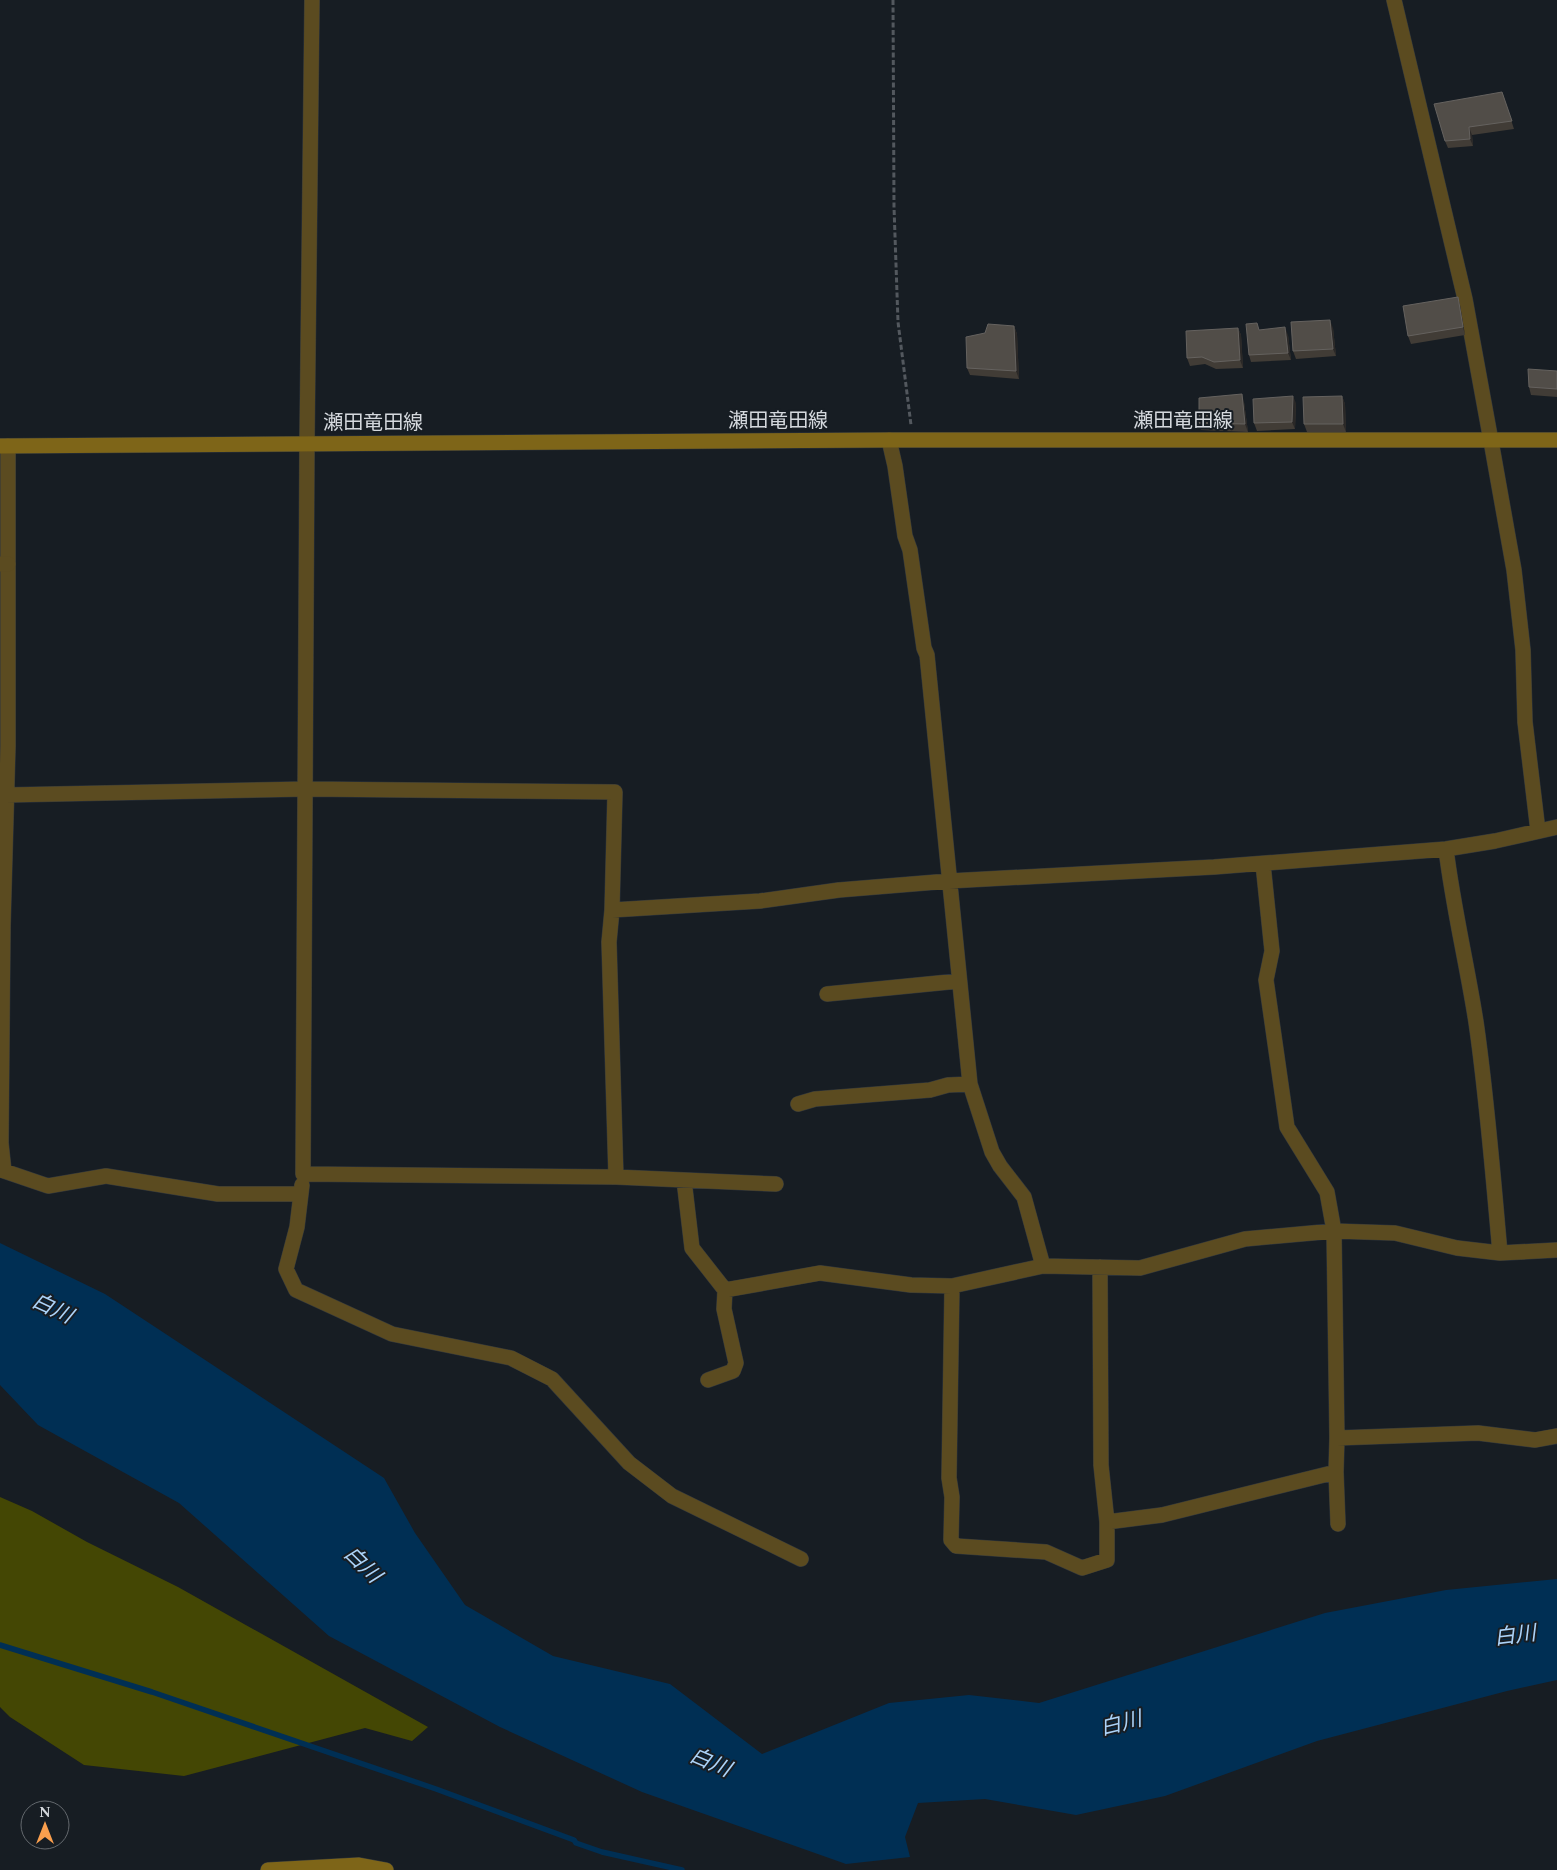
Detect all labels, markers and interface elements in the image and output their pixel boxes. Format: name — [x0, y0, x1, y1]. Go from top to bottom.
street label: 瀬田竜田線 — [728, 406, 828, 436]
street label: 瀬田竜田線 — [1133, 406, 1233, 436]
street label: 瀬田竜田線 — [323, 408, 423, 438]
water label: 白川 — [26, 1286, 80, 1333]
water label: 白川 — [336, 1539, 390, 1592]
water label: 白川 — [1492, 1617, 1540, 1654]
water label: 白川 — [1097, 1703, 1147, 1745]
water label: 白川 — [684, 1740, 737, 1787]
north arrow — [20, 1800, 70, 1850]
text: N — [39, 1802, 51, 1823]

